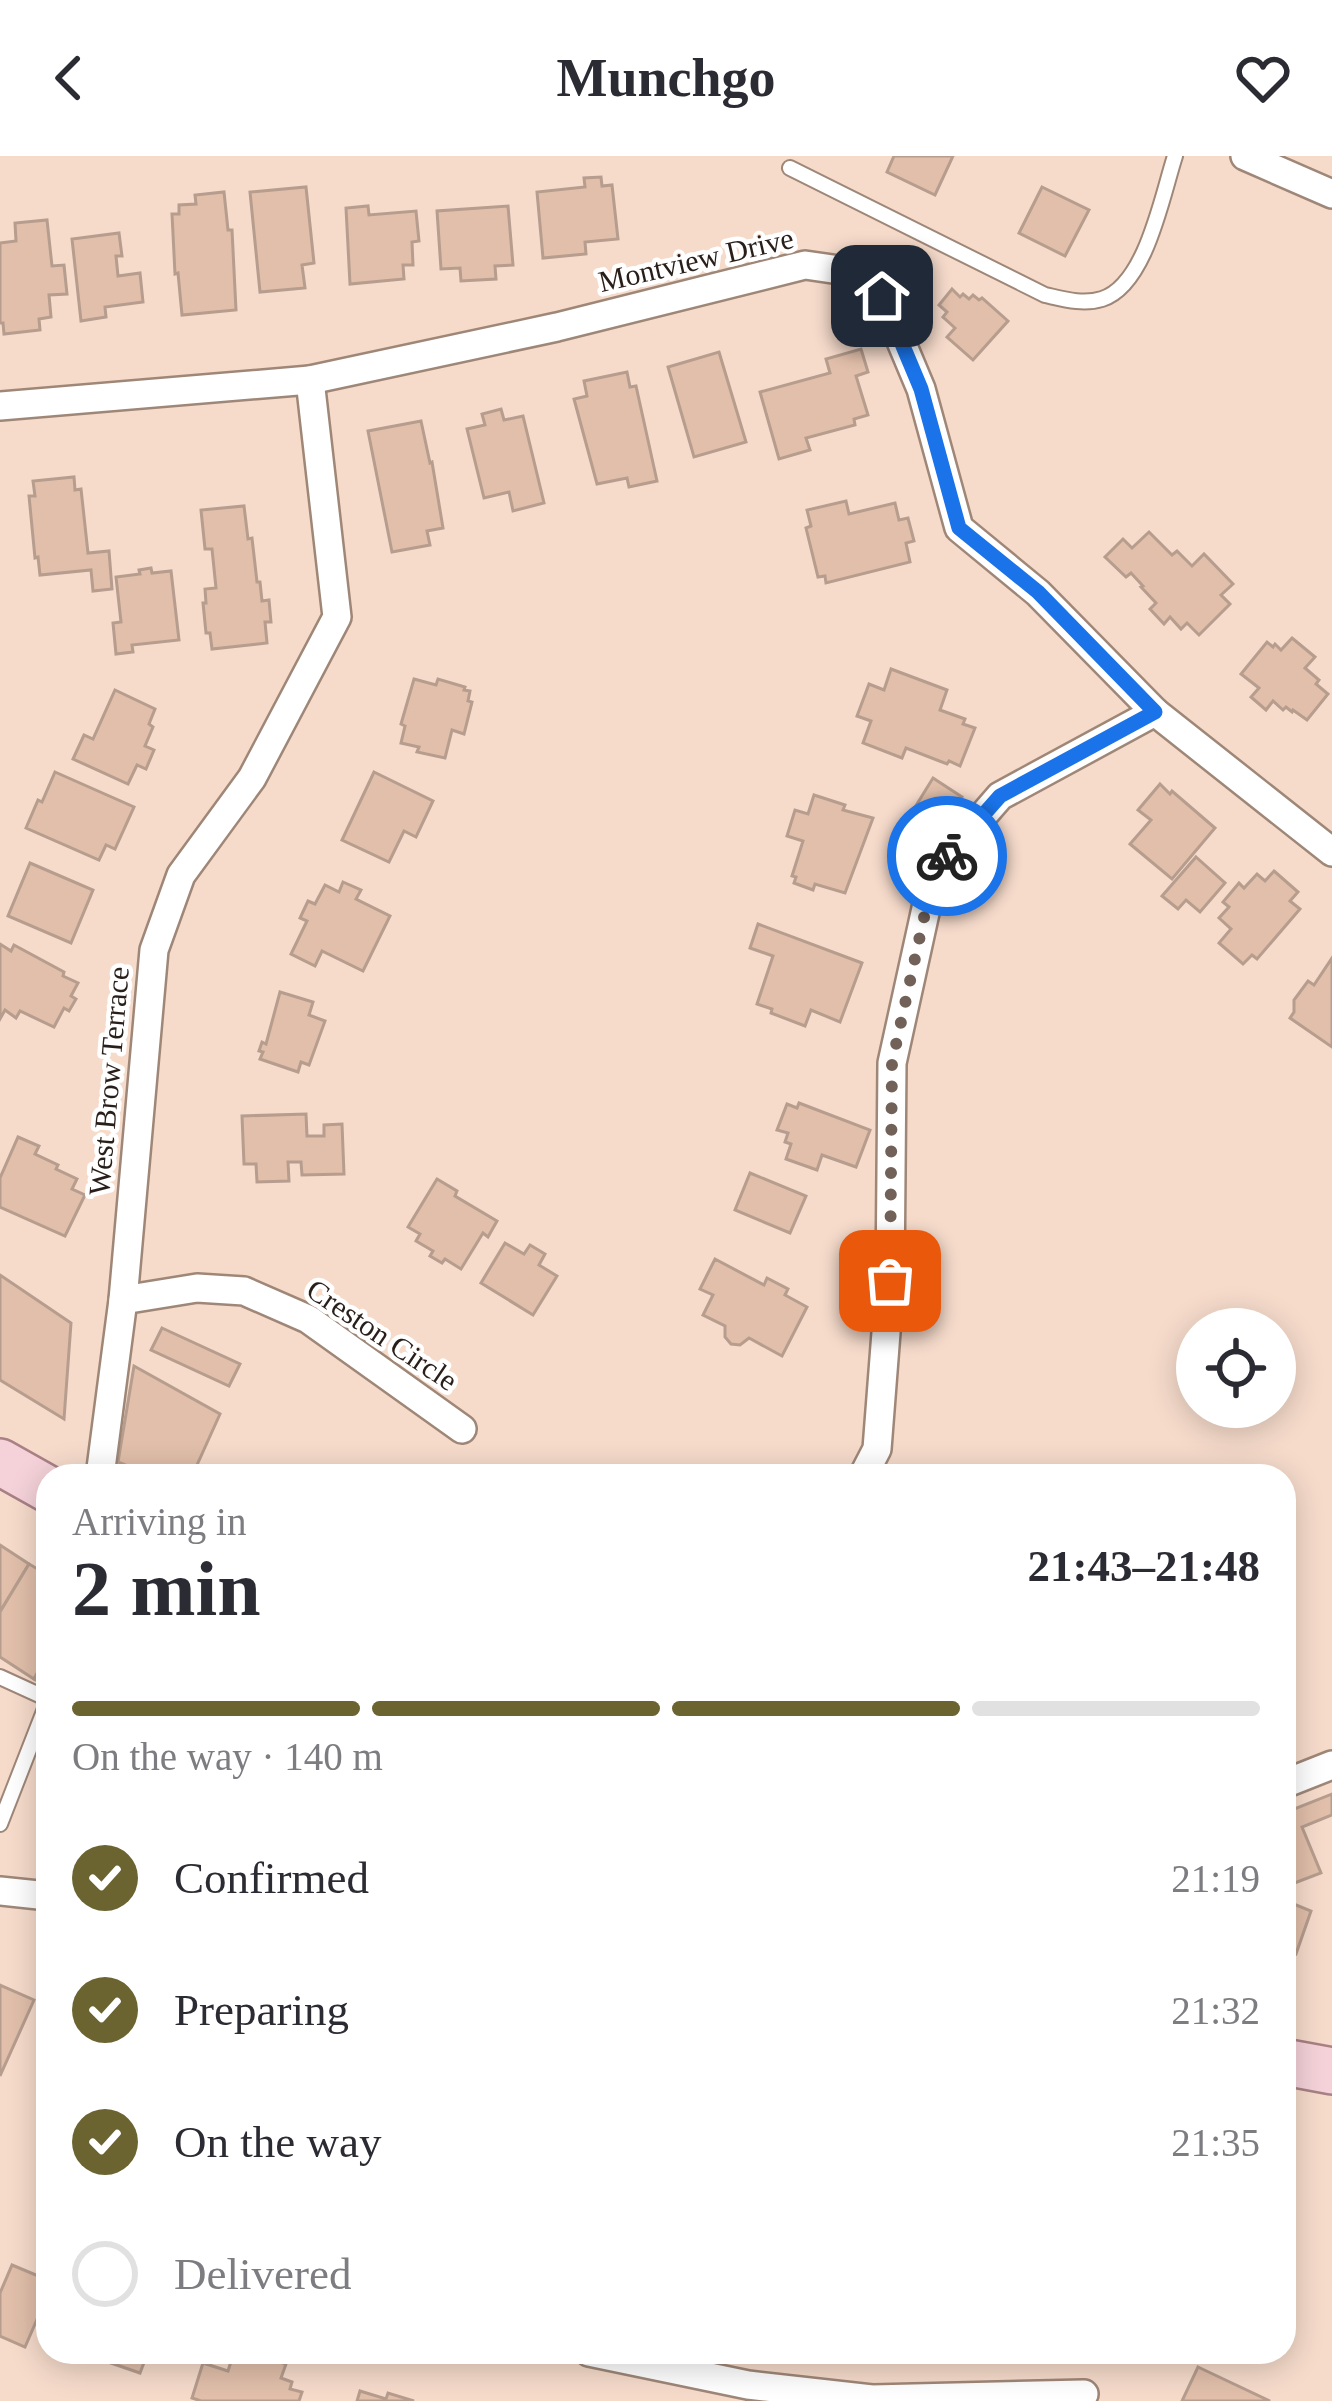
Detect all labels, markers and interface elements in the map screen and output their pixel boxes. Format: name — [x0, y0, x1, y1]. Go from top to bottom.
icon: back — [36, 45, 102, 111]
icon: heart — [1230, 45, 1296, 111]
text: Munchgo — [556, 48, 776, 108]
street label: Montview Drive — [595, 221, 797, 298]
pin — [831, 245, 933, 347]
icon: home — [849, 263, 915, 329]
courier — [887, 796, 1007, 916]
icon: bike — [914, 823, 980, 889]
street label: West Brow Terrace — [82, 965, 135, 1197]
pin — [839, 1230, 941, 1332]
icon: bag — [857, 1248, 923, 1314]
street label: Creston Circle — [301, 1272, 464, 1397]
map controls — [1176, 1308, 1296, 1428]
button: locate — [1176, 1308, 1296, 1428]
text: Arriving in — [72, 1500, 246, 1543]
text: 21:43–21:48 — [1028, 1541, 1260, 1591]
text: 2 min — [72, 1545, 261, 1632]
text: On the way · 140 m — [72, 1735, 383, 1778]
icon: check — [72, 1845, 138, 1911]
text: Confirmed — [174, 1853, 369, 1903]
text: 21:19 — [1171, 1857, 1260, 1900]
icon: check — [72, 1977, 138, 2043]
text: Preparing — [174, 1985, 349, 2035]
text: 21:32 — [1171, 1989, 1260, 2032]
icon: check — [72, 2109, 138, 2175]
text: On the way — [174, 2117, 381, 2167]
text: 21:35 — [1171, 2121, 1260, 2164]
text: Delivered — [174, 2249, 351, 2299]

